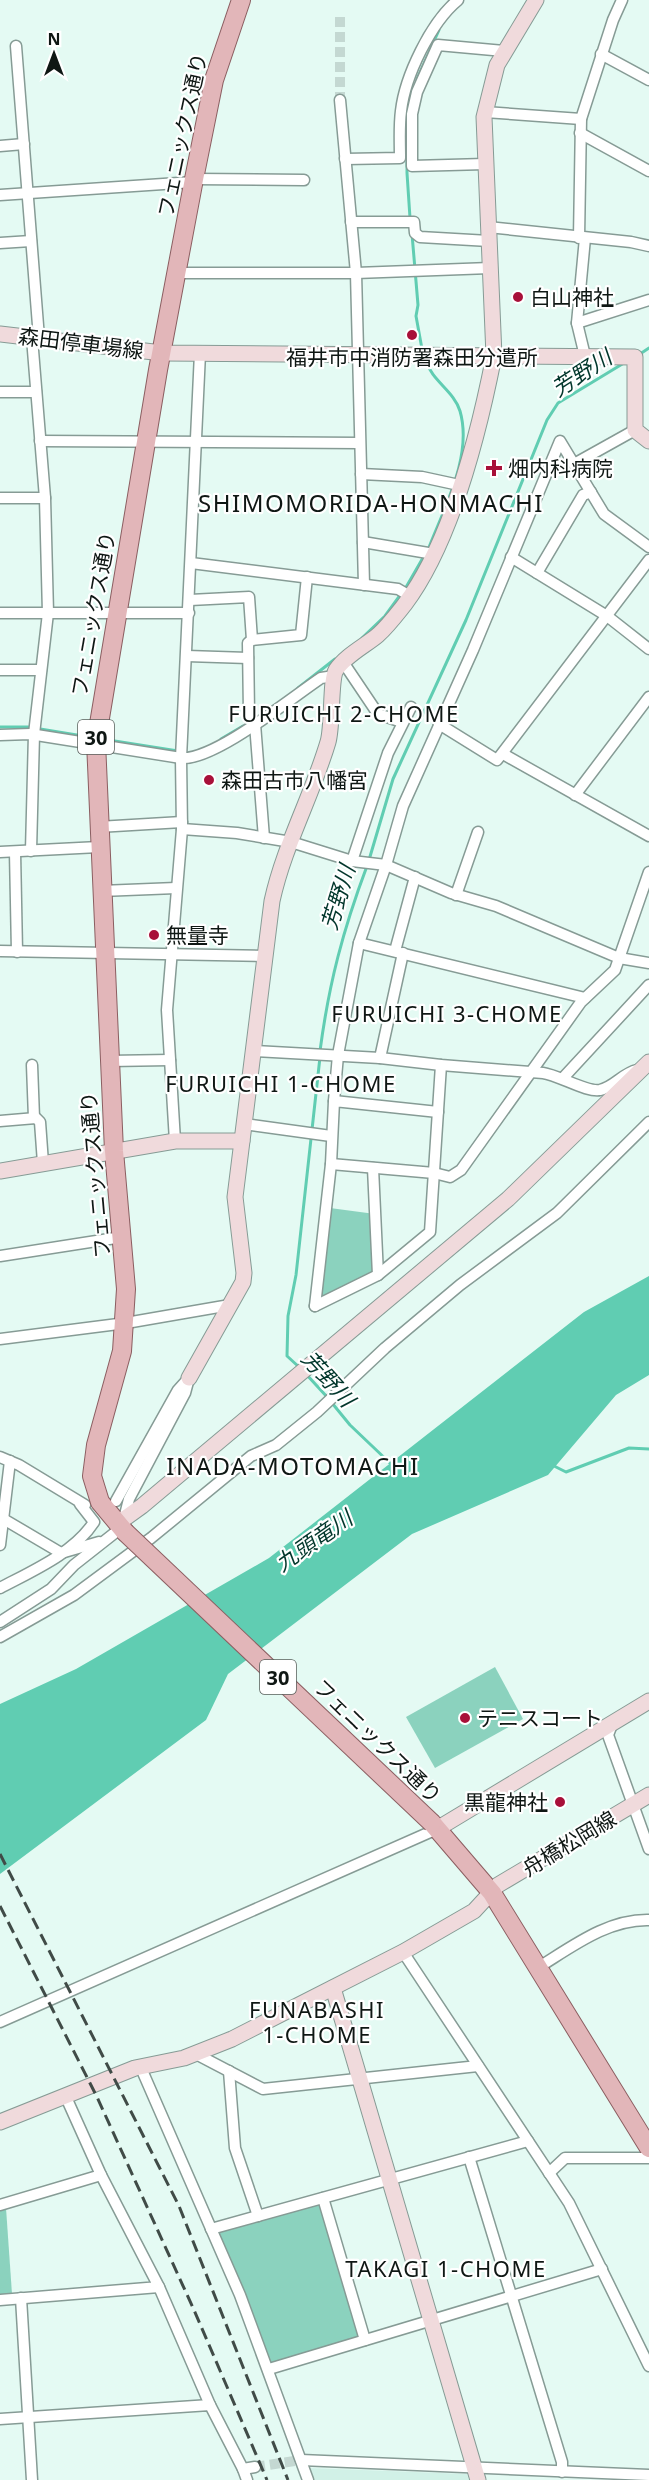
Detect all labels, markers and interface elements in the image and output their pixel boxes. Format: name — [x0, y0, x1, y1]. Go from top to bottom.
north arrow — [24, 24, 84, 84]
text: N — [47, 28, 61, 50]
street label: フェニックス通り — [151, 50, 213, 220]
place label: 白山神社 — [530, 283, 614, 311]
marker: 白山神社 — [511, 290, 525, 304]
street label: 森田停車場線 — [17, 321, 145, 365]
marker: 福井市中消防署森田分遣所 — [405, 328, 419, 342]
water label: 芳野川 — [545, 340, 619, 403]
place label: 福井市中消防署森田分遣所 — [286, 343, 538, 371]
place label: 畑内科病院 — [508, 454, 613, 482]
marker: 畑内科病院 — [485, 459, 503, 477]
district label: SHIMOMORIDA-HONMACHI — [198, 486, 544, 519]
street label: フェニックス通り — [65, 529, 121, 699]
district label: FURUICHI 2-CHOME — [228, 698, 460, 728]
road number: 30 — [78, 720, 114, 754]
place label: 森田古市八幡宮 — [221, 766, 368, 794]
marker: 森田古市八幡宮 — [202, 773, 216, 787]
water label: 芳野川 — [313, 859, 362, 933]
place label: 無量寺 — [166, 921, 229, 949]
marker: 無量寺 — [147, 928, 161, 942]
district label: FURUICHI 3-CHOME — [331, 998, 563, 1028]
district label: FURUICHI 1-CHOME — [165, 1068, 397, 1098]
street label: フェニックス通り — [74, 1090, 116, 1260]
water label: 芳野川 — [296, 1343, 364, 1414]
district label: INADA-MOTOMACHI — [166, 1449, 420, 1482]
water label: 九頭竜川 — [268, 1501, 359, 1578]
road number: 30 — [260, 1660, 296, 1694]
street label: フェニックス通り — [308, 1673, 448, 1809]
place label: テニスコート — [477, 1704, 603, 1732]
marker: テニスコート — [458, 1711, 472, 1725]
place label: 黒龍神社 — [464, 1788, 548, 1816]
marker: 黒龍神社 — [553, 1795, 567, 1809]
street label: 舟橋松岡線 — [517, 1804, 621, 1882]
district label: FUNABASHI 1-CHOME — [249, 1994, 385, 2049]
district label: TAKAGI 1-CHOME — [345, 2253, 547, 2283]

